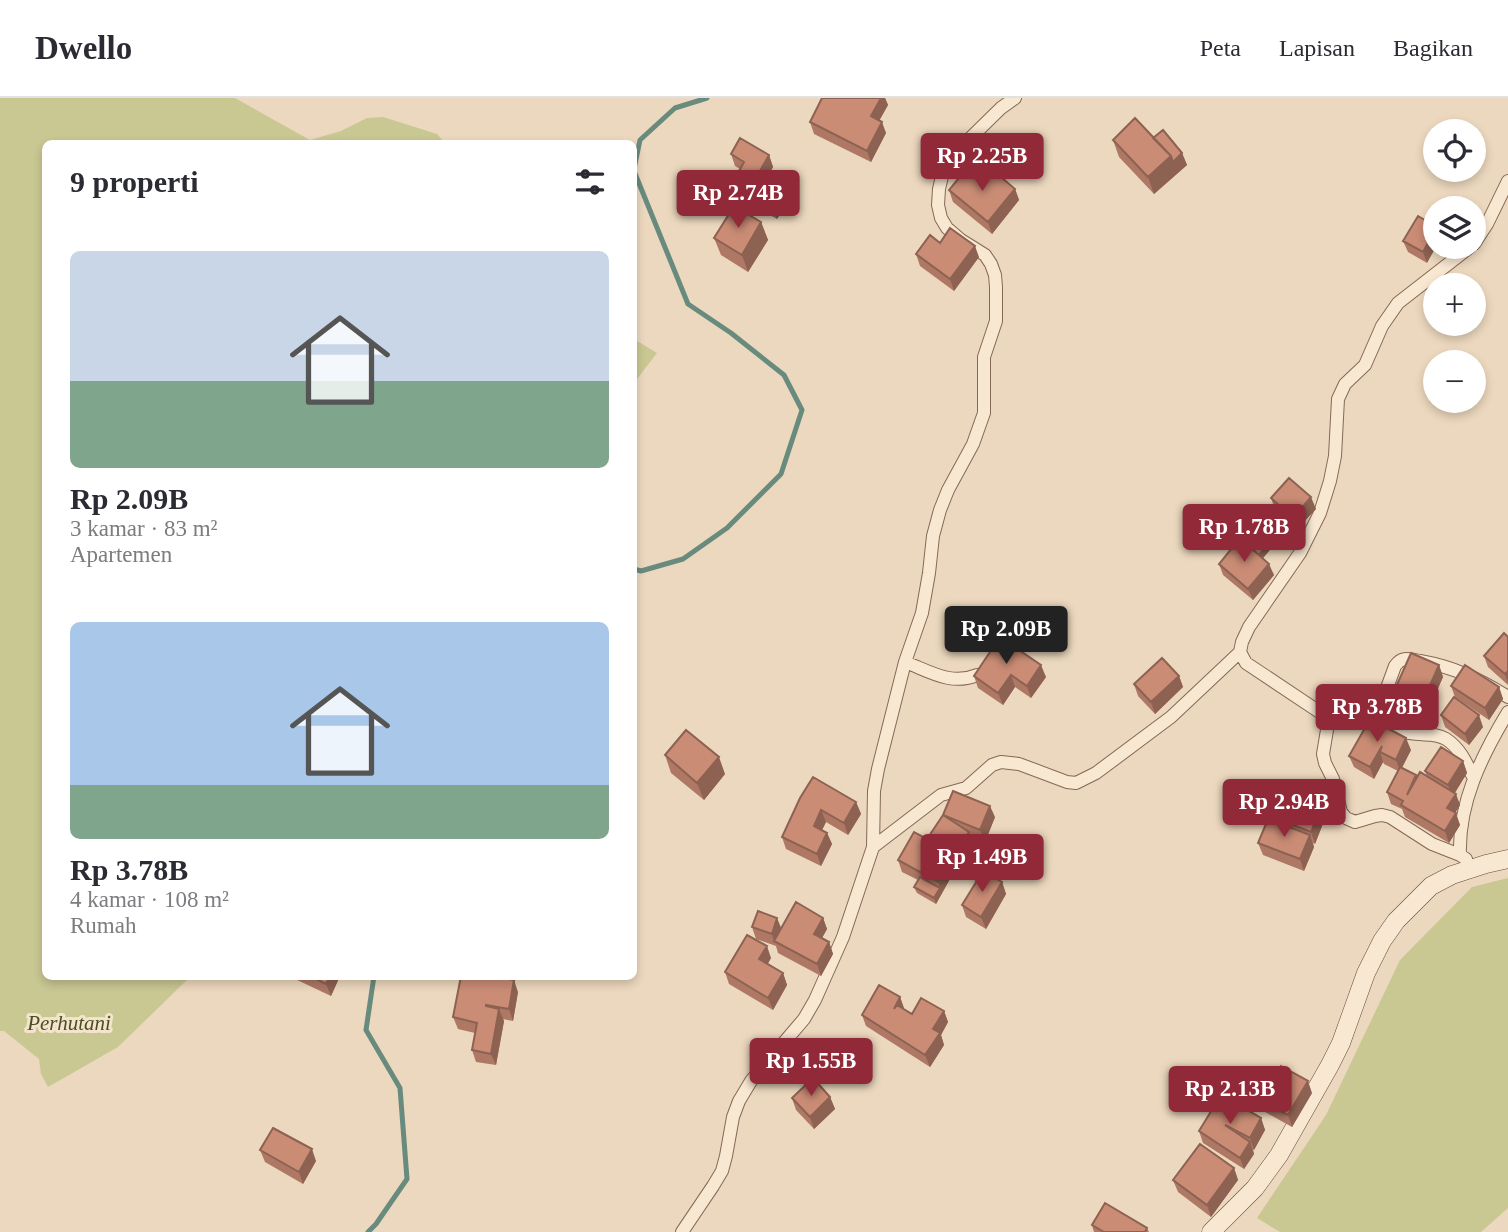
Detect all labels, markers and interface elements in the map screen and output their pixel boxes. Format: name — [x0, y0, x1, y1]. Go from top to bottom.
text: Dwello — [35, 30, 132, 66]
text: Peta — [1200, 35, 1241, 61]
text: Lapisan — [1279, 35, 1355, 61]
text: Bagikan — [1393, 35, 1473, 61]
map controls — [1423, 119, 1486, 413]
button: locate — [1423, 119, 1486, 182]
pin: Rp 2.25B — [910, 134, 1054, 193]
text: Rp 2.25B — [937, 143, 1027, 168]
icon: filters — [571, 163, 609, 201]
text: 9 properti — [70, 165, 199, 198]
pin: Rp 2.74B — [666, 170, 810, 230]
text: Rp 2.74B — [693, 180, 783, 205]
button: layers — [1423, 196, 1486, 259]
button: + — [1423, 273, 1486, 336]
icon: home — [277, 297, 403, 423]
button: − — [1423, 350, 1486, 413]
text: Rp 2.09B — [70, 482, 188, 515]
pin: Rp 1.78B — [1172, 504, 1316, 564]
text: Rp 1.78B — [1199, 514, 1289, 539]
text: 3 kamar · 83 m² — [70, 516, 217, 541]
text: Apartemen — [70, 542, 172, 567]
pin: Rp 2.09B — [934, 606, 1078, 666]
text: Rp 2.09B — [961, 616, 1051, 641]
icon: home — [277, 668, 403, 794]
pin: Rp 3.78B — [1305, 684, 1449, 744]
text: Rp 3.78B — [1332, 694, 1422, 719]
pin: Rp 2.94B — [1212, 780, 1356, 839]
text: Rp 2.94B — [1239, 789, 1329, 814]
pin: Rp 1.49B — [910, 834, 1054, 894]
text: Rp 1.49B — [937, 844, 1027, 869]
text: Rp 3.78B — [70, 853, 188, 886]
text: 4 kamar · 108 m² — [70, 887, 229, 912]
text: Rumah — [70, 913, 136, 938]
park label: Perhutani — [26, 1011, 111, 1035]
pin: Rp 1.55B — [739, 1038, 883, 1098]
text: Rp 1.55B — [766, 1048, 856, 1073]
pin: Rp 2.13B — [1158, 1066, 1302, 1126]
text: Rp 2.13B — [1185, 1076, 1275, 1101]

